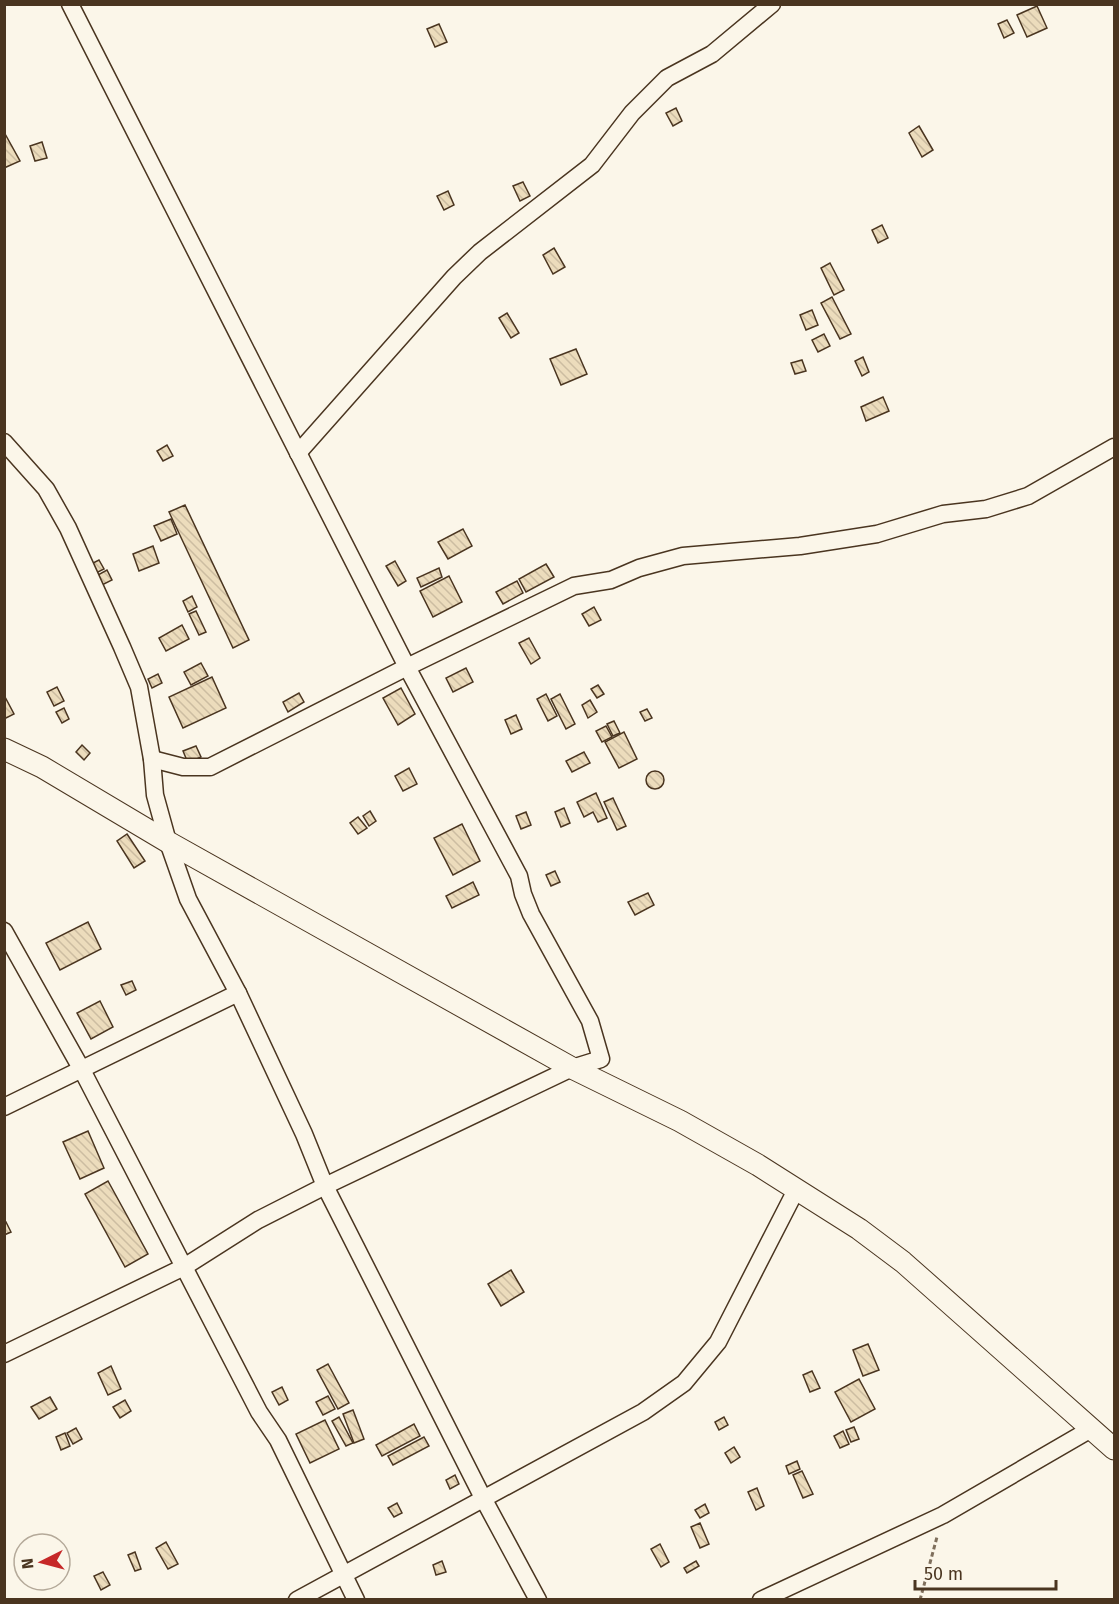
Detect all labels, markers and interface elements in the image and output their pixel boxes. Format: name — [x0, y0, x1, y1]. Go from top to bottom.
north arrow — [12, 1532, 72, 1592]
scale bar — [915, 1553, 1056, 1591]
text: N — [18, 1557, 38, 1570]
text: 50 m — [924, 1563, 963, 1585]

